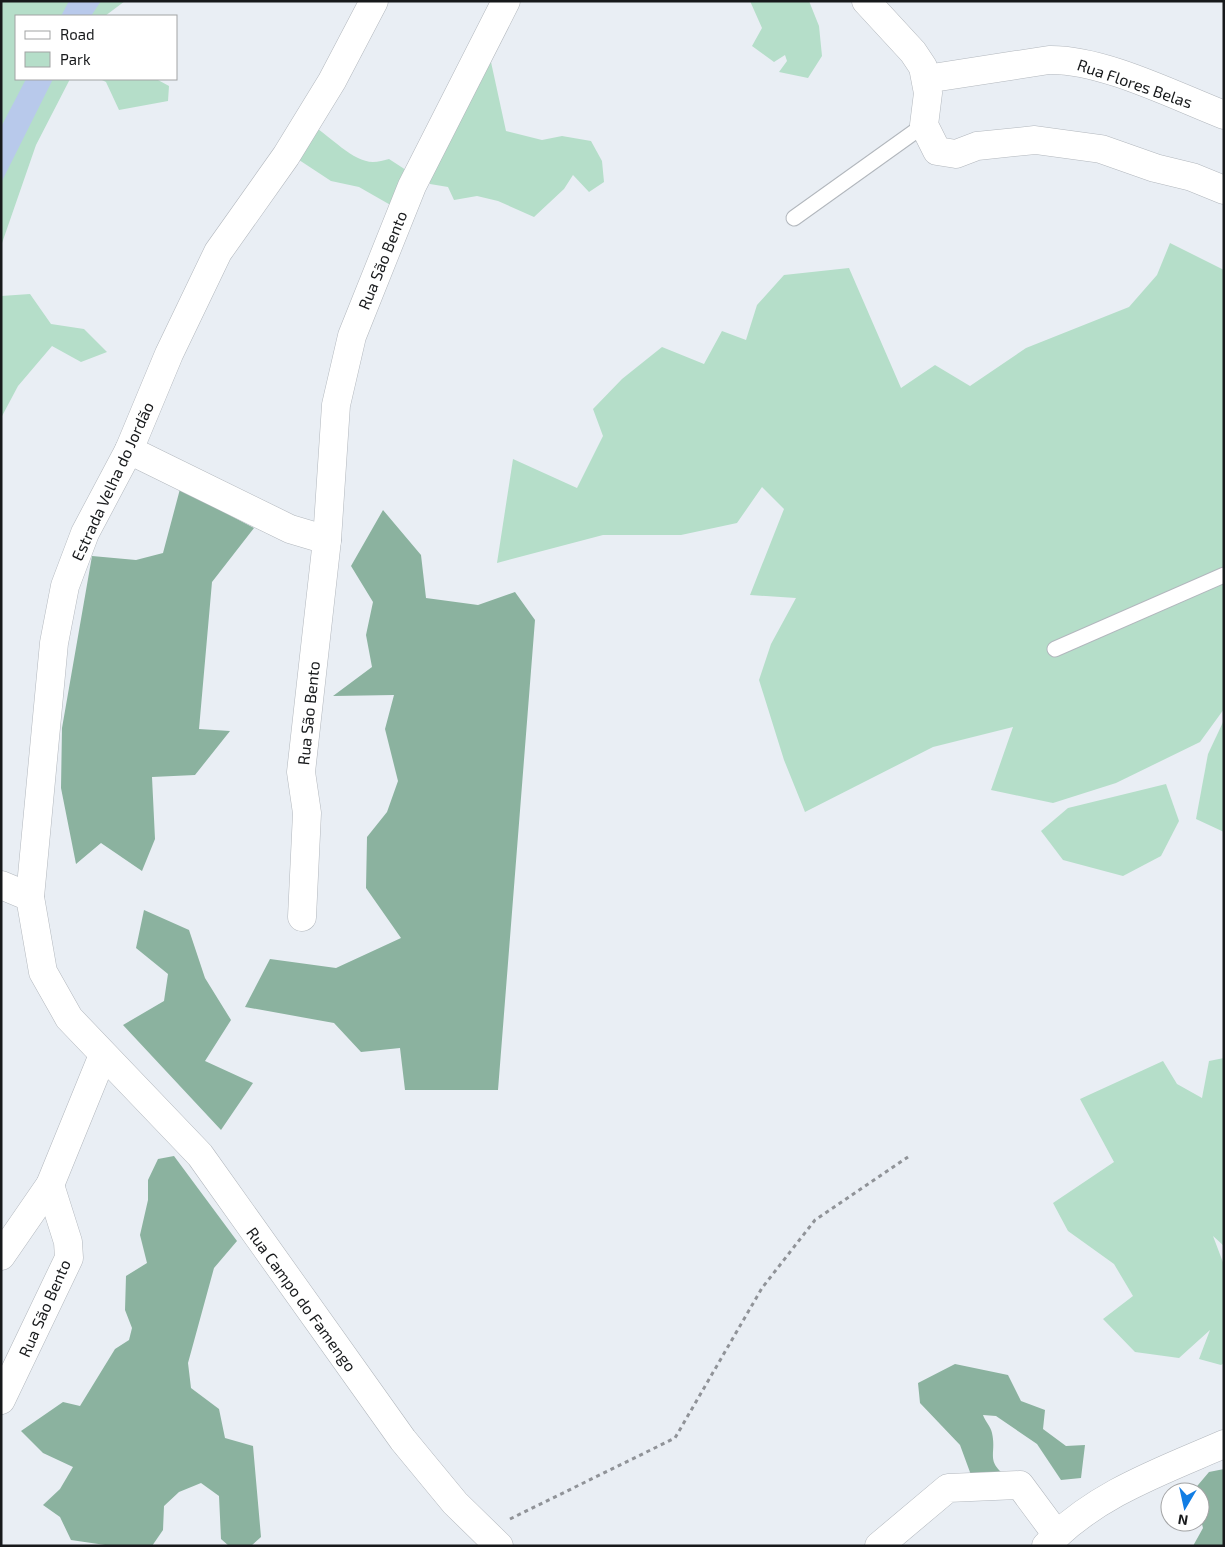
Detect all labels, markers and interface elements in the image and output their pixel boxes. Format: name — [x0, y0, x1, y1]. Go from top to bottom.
legend — [15, 15, 178, 80]
text: Road — [60, 25, 95, 43]
text: Park — [60, 50, 91, 68]
street label: Rua Flores Belas — [1075, 54, 1195, 112]
street label: Rua São Bento — [354, 208, 410, 312]
street label: Estrada Velha do Jordão — [67, 399, 157, 563]
street label: Rua São Bento — [293, 660, 323, 766]
street label: Rua Campo do Famengo — [243, 1223, 361, 1375]
street label: Rua São Bento — [14, 1256, 74, 1360]
north arrow — [1160, 1482, 1210, 1532]
text: N — [1177, 1511, 1189, 1530]

